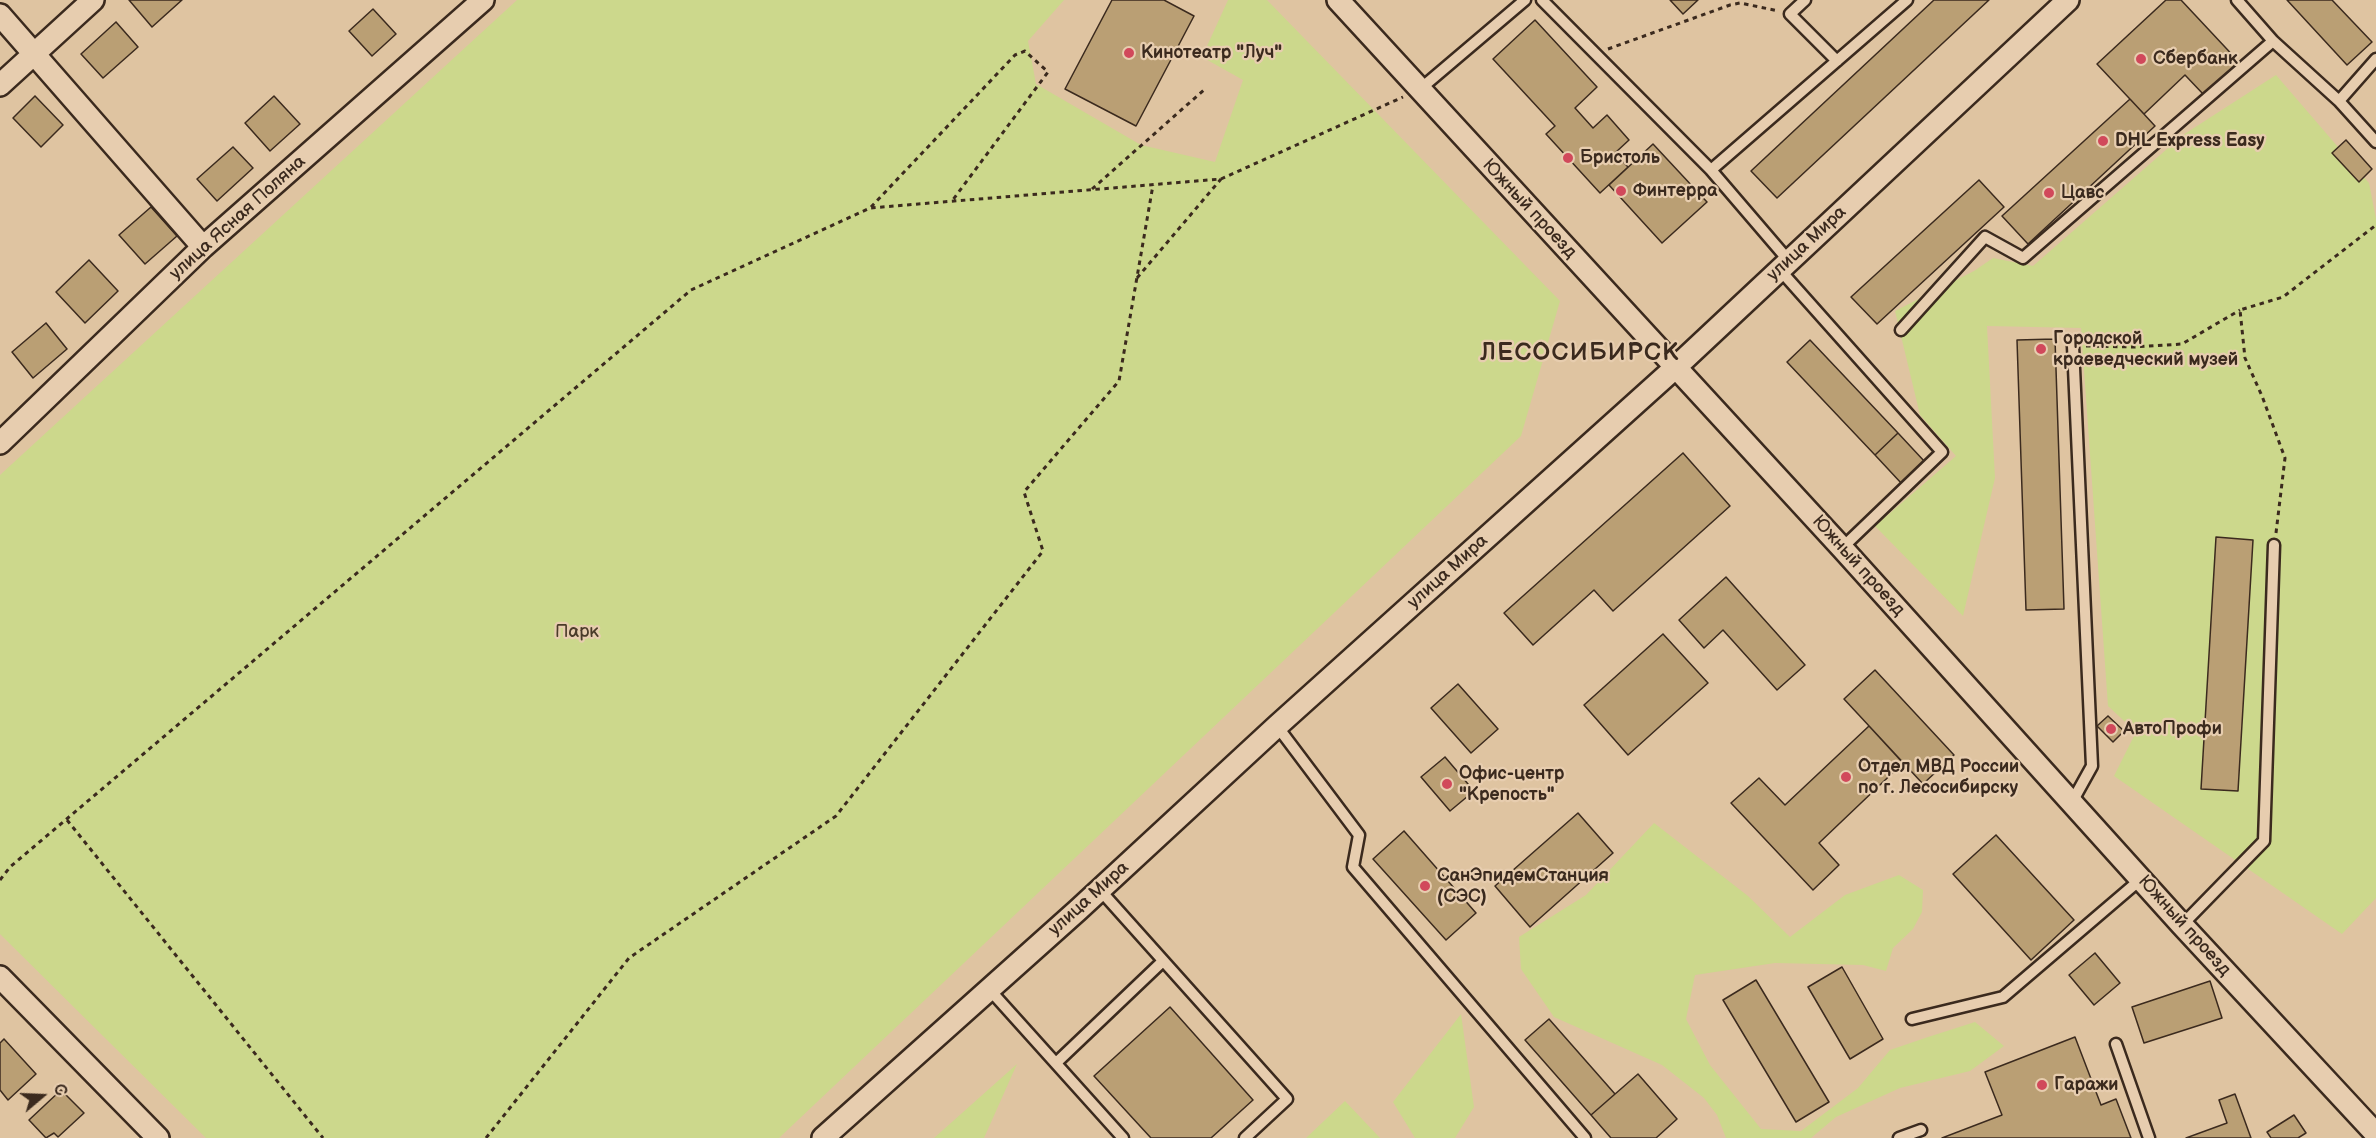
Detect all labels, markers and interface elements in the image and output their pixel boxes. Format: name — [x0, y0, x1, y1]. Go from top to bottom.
place label: Кинотеатр "Луч" — [1141, 42, 1282, 64]
marker: Кинотеатр "Луч" — [1122, 46, 1136, 60]
place label: Сбербанк — [2153, 48, 2238, 70]
marker: Сбербанк — [2134, 52, 2148, 66]
place label: DHL Express Easy — [2115, 130, 2265, 152]
marker: DHL Express Easy — [2096, 134, 2110, 148]
place label: Бристоль — [1580, 147, 1660, 169]
street label: улица Ясная Поляна — [166, 151, 310, 285]
marker: Бристоль — [1561, 151, 1575, 165]
street label: Южный проезд — [1477, 155, 1581, 263]
place label: Финтерра — [1633, 180, 1718, 202]
place label: Цавс — [2061, 182, 2104, 204]
marker: Финтерра — [1614, 184, 1628, 198]
marker: Цавс — [2042, 186, 2056, 200]
street label: улица Мира — [1763, 202, 1851, 286]
place label: Городской краеведческий музей — [2053, 328, 2238, 370]
district label: ЛЕСОСИБИРСК — [1480, 340, 1680, 368]
marker: Городской краеведческий музей — [2034, 342, 2048, 356]
street label: Южный проезд — [1807, 511, 1909, 621]
street label: улица Мира — [1403, 530, 1493, 614]
park label: Парк — [555, 621, 599, 643]
place label: АвтоПрофи — [2123, 718, 2222, 740]
marker: АвтоПрофи — [2104, 722, 2118, 736]
place label: Отдел МВД России по г. Лесосибирску — [1858, 756, 2019, 798]
place label: Офис-центр "Крепость" — [1459, 763, 1565, 806]
marker: Отдел МВД России по г. Лесосибирску — [1839, 770, 1853, 784]
marker: Офис-центр "Крепость" — [1440, 777, 1454, 791]
street label: улица Мира — [1044, 857, 1134, 941]
place label: СанЭпидемСтанция (СЭС) — [1437, 865, 1609, 908]
street label: Южный проезд — [2133, 871, 2235, 981]
marker: СанЭпидемСтанция (СЭС) — [1418, 879, 1432, 893]
north arrow — [12, 1066, 72, 1126]
place label: Гаражи — [2054, 1074, 2118, 1096]
marker: Гаражи — [2035, 1078, 2049, 1092]
text: С — [49, 1082, 70, 1098]

